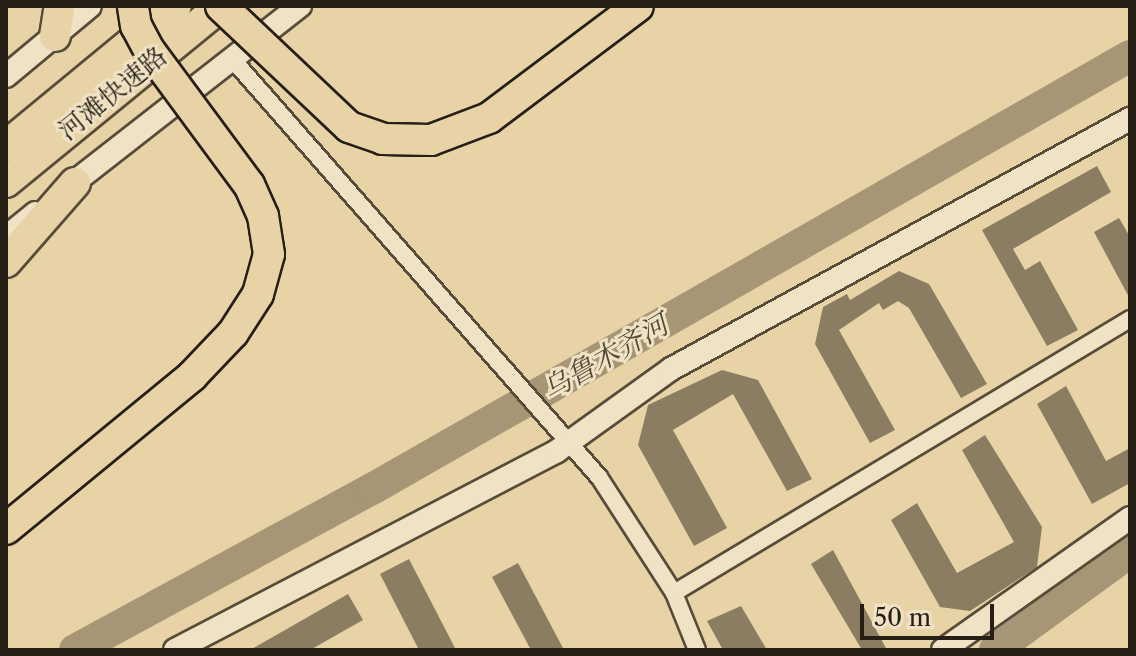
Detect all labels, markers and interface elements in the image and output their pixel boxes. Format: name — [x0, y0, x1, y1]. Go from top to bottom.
street label: 河滩快速路 — [53, 41, 173, 147]
water label: 乌鲁木齐河 — [536, 307, 674, 407]
scale bar — [864, 588, 998, 638]
text: 50 m — [874, 603, 931, 632]

